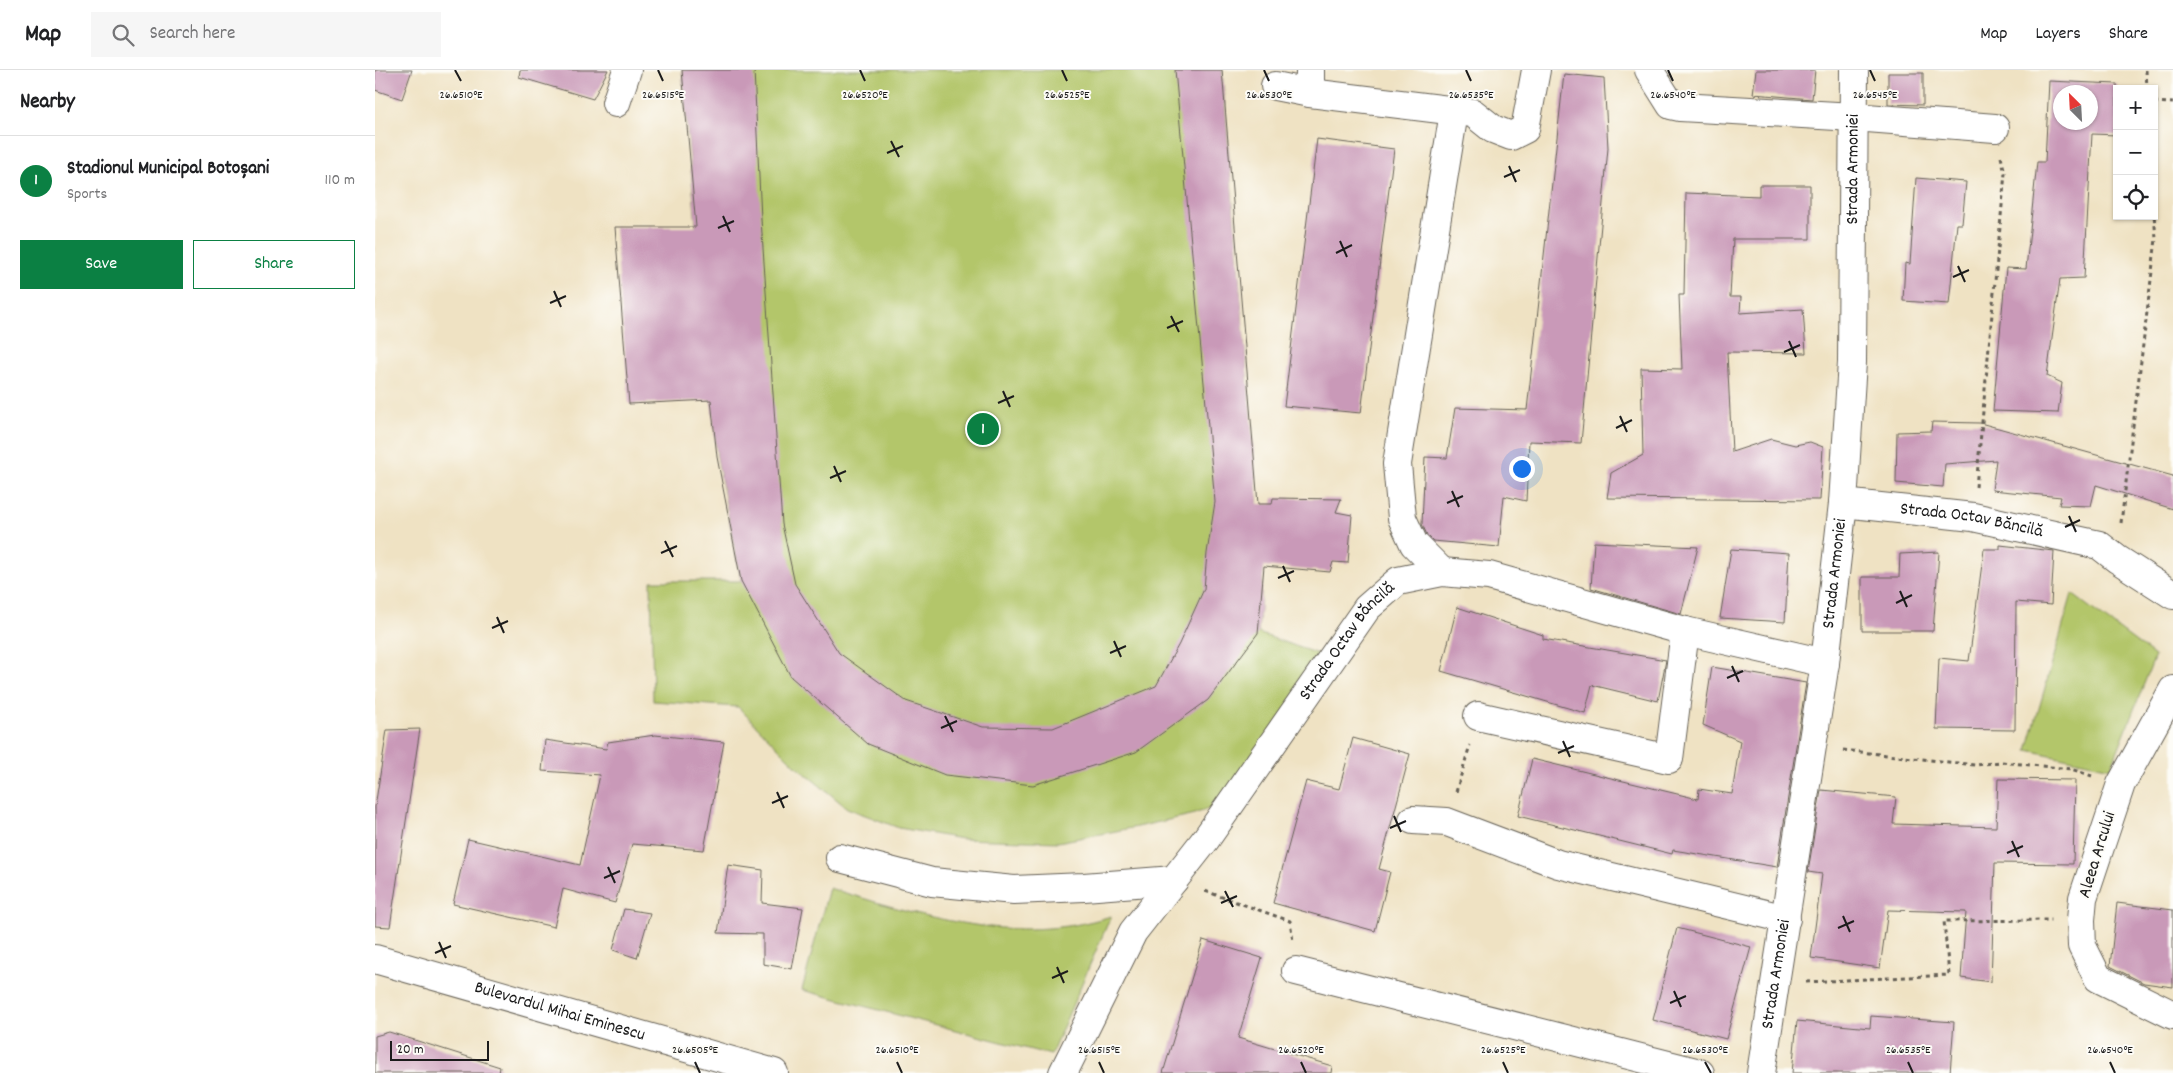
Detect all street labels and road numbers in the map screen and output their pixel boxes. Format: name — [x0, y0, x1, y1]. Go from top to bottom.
street label: Strada Armoniei — [1840, 114, 1866, 225]
street label: Strada Octav Băncilă — [1899, 497, 2046, 545]
street label: Strada Armoniei — [1816, 517, 1854, 630]
street label: Strada Octav Băncilă — [1293, 576, 1401, 706]
street label: Aleea Arcului — [2073, 809, 2123, 901]
street label: Strada Armoniei — [1756, 918, 1797, 1031]
street label: Bulevardul Mihai Eminescu — [471, 975, 648, 1048]

